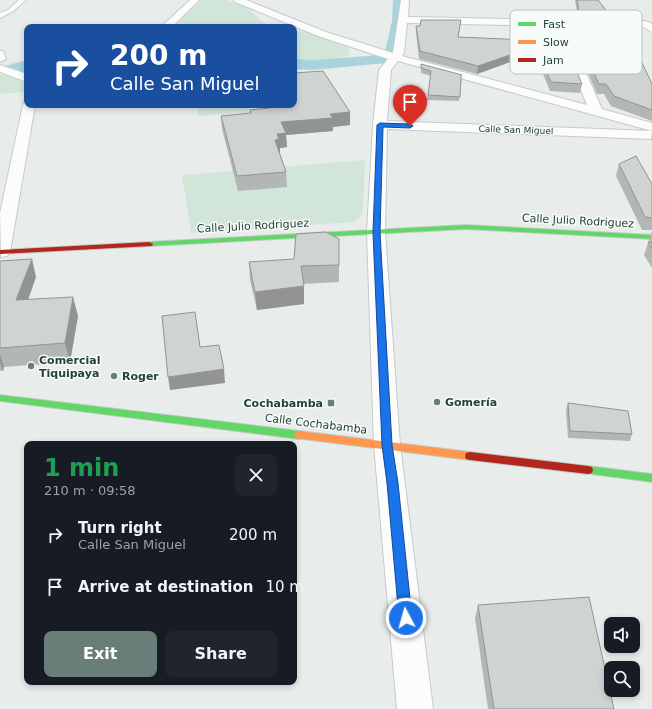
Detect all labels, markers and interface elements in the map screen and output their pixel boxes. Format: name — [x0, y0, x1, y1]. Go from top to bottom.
legend — [510, 10, 642, 74]
text: Fast — [543, 18, 566, 31]
text: Slow — [543, 36, 569, 49]
text: 200 m — [110, 39, 207, 72]
icon: right — [44, 40, 96, 92]
text: Jam — [542, 54, 564, 67]
text: Calle San Miguel — [110, 73, 259, 94]
pin — [393, 85, 427, 126]
icon: arrive — [399, 91, 421, 113]
street label: Calle San Miguel — [478, 124, 554, 136]
street label: Calle Julio Rodriguez — [522, 212, 635, 230]
street label: Calle Julio Rodriguez — [197, 217, 310, 235]
place label: Comercial Tiquipaya — [39, 354, 100, 380]
marker: Comercial Tiquipaya — [26, 361, 36, 371]
place label: Roger — [122, 370, 159, 383]
marker: Roger — [109, 371, 119, 381]
place label: Gomería — [445, 396, 497, 409]
place label: Cochabamba — [244, 397, 323, 410]
marker: Gomería — [432, 397, 442, 407]
marker: Cochabamba — [326, 398, 336, 408]
street label: Calle Cochabamba — [264, 411, 368, 437]
text: 1 min — [44, 454, 119, 482]
button: close — [235, 454, 277, 496]
text: 210 m · 09:58 — [44, 483, 135, 498]
text: Turn right — [78, 519, 162, 537]
icon: right — [44, 524, 66, 546]
text: 200 m — [229, 526, 277, 544]
text: Calle San Miguel — [78, 537, 186, 552]
icon: arrive — [44, 576, 66, 598]
text: Arrive at destination — [78, 578, 253, 596]
text: 10 m — [265, 578, 304, 596]
position arrow — [385, 597, 427, 639]
map controls — [604, 617, 640, 697]
button: sound — [604, 617, 640, 653]
button: Exit — [44, 631, 157, 677]
button: Share — [165, 631, 277, 677]
button: search — [604, 661, 640, 697]

